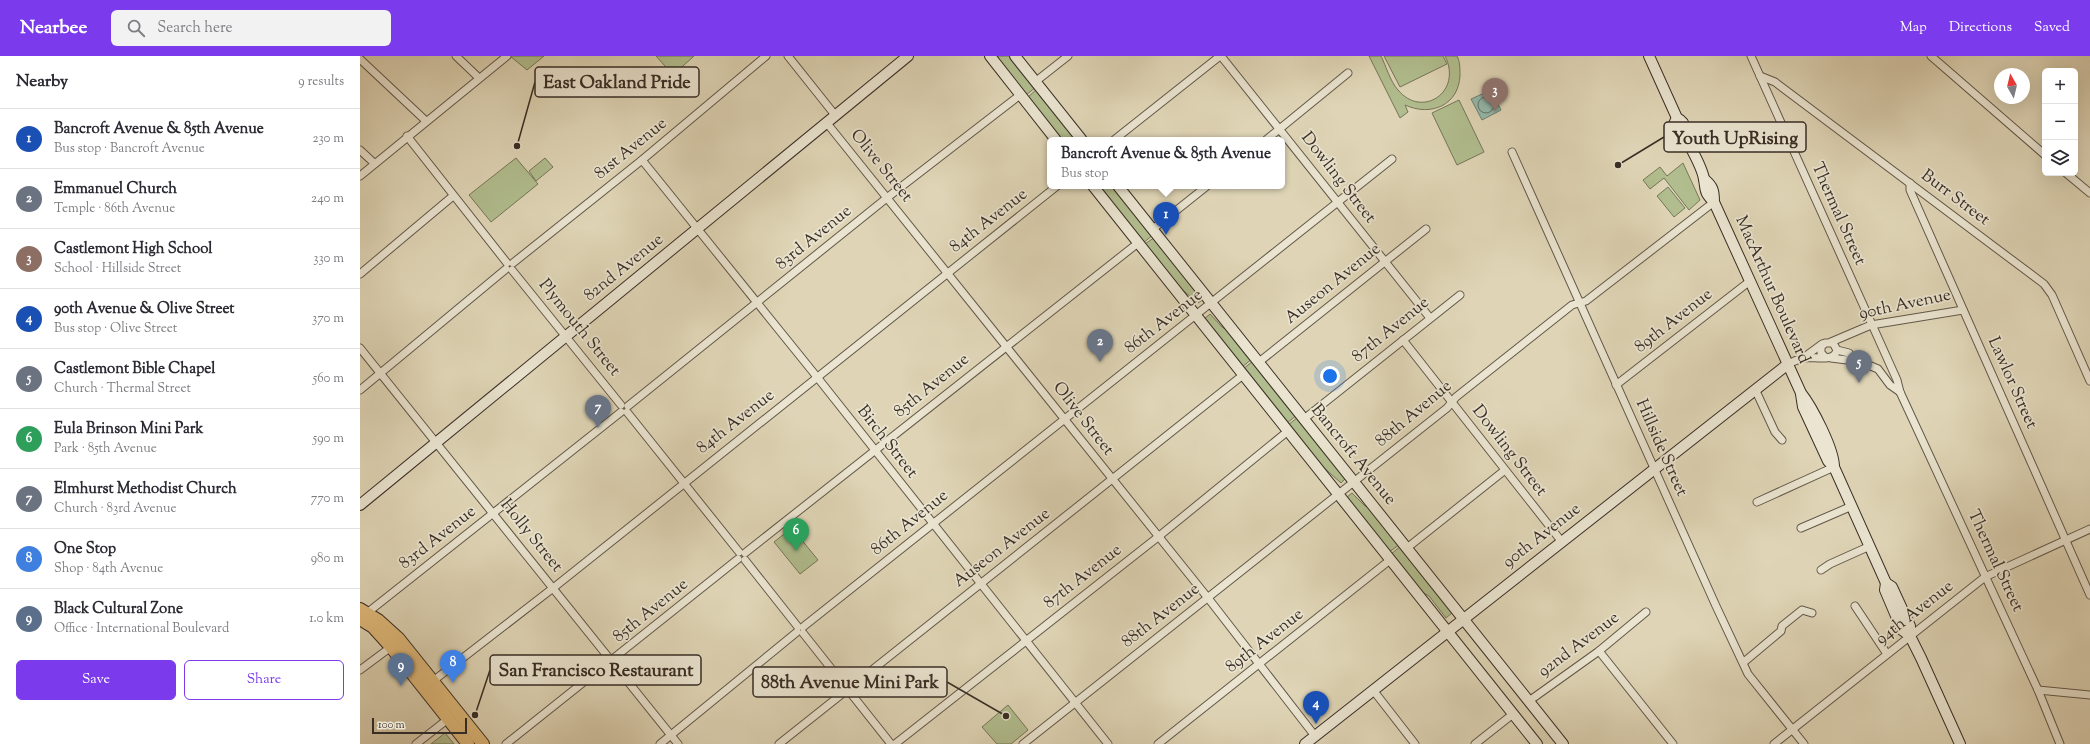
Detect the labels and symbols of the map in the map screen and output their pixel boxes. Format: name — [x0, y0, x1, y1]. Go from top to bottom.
callout: East Oakland Pride — [535, 67, 699, 97]
north arrow — [1994, 68, 2030, 104]
text: East Oakland Pride — [543, 71, 691, 97]
pin: 3 — [1482, 78, 1508, 111]
street label: 81st Avenue — [590, 112, 672, 186]
callout: Youth UpRising — [1664, 122, 1806, 152]
street label: Olive Street — [844, 124, 918, 208]
street label: Dowling Street — [1295, 127, 1381, 229]
text: Youth UpRising — [1672, 127, 1798, 153]
street label: Thermal Street — [1805, 159, 1871, 269]
street label: Burr Street — [1916, 164, 1995, 232]
street label: 84th Avenue — [945, 183, 1033, 259]
street label: 83rd Avenue — [771, 200, 857, 276]
pin: 1 — [1153, 202, 1179, 235]
street label: MacArthur Boulevard — [1729, 212, 1816, 368]
street label: 82nd Avenue — [579, 228, 669, 308]
street label: Auseon Avenue — [1280, 238, 1386, 330]
street label: Plymouth Street — [532, 274, 626, 382]
street label: 89th Avenue — [1630, 283, 1718, 359]
street label: 86th Avenue — [1120, 284, 1208, 360]
street label: 90th Avenue — [1857, 284, 1953, 326]
street label: 87th Avenue — [1347, 291, 1435, 369]
pin: 2 — [1087, 329, 1113, 362]
street label: Lawlor Street — [1981, 333, 2043, 433]
street label: 85th Avenue — [889, 348, 975, 424]
pin: 5 — [1846, 350, 1872, 383]
your location — [1320, 366, 1340, 386]
street label: 88th Avenue — [1371, 375, 1457, 453]
street label: Olive Street — [1047, 377, 1120, 461]
street label: 84th Avenue — [692, 384, 780, 460]
pin: 7 — [585, 395, 611, 428]
street label: Hillside Street — [1629, 396, 1693, 501]
street label: Bancroft Avenue — [1305, 399, 1401, 511]
street label: Birch Street — [851, 400, 923, 484]
street label: Dowling Street — [1466, 400, 1552, 502]
street label: 86th Avenue — [866, 484, 954, 562]
street label: Holly Street — [494, 494, 568, 578]
street label: 90th Avenue — [1498, 498, 1586, 574]
street label: 83rd Avenue — [395, 500, 482, 576]
street label: Auseon Avenue — [948, 502, 1056, 594]
street label: Thermal Street — [1961, 506, 2029, 616]
pin: 6 — [783, 518, 809, 551]
street label: 87th Avenue — [1039, 539, 1127, 615]
street label: 85th Avenue — [608, 573, 694, 649]
street label: 94th Avenue — [1871, 575, 1959, 651]
street label: 88th Avenue — [1117, 578, 1205, 654]
street label: 89th Avenue — [1221, 603, 1309, 679]
street label: 92nd Avenue — [1533, 606, 1625, 684]
pin: 8 — [440, 650, 466, 683]
pin: 9 — [388, 653, 414, 686]
callout: San Francisco Restaurant — [490, 655, 701, 685]
text: San Francisco Restaurant — [499, 659, 694, 685]
callout: 88th Avenue Mini Park — [753, 667, 947, 697]
text: 88th Avenue Mini Park — [761, 671, 939, 697]
pin: 4 — [1303, 691, 1329, 724]
scale bar — [372, 716, 467, 735]

